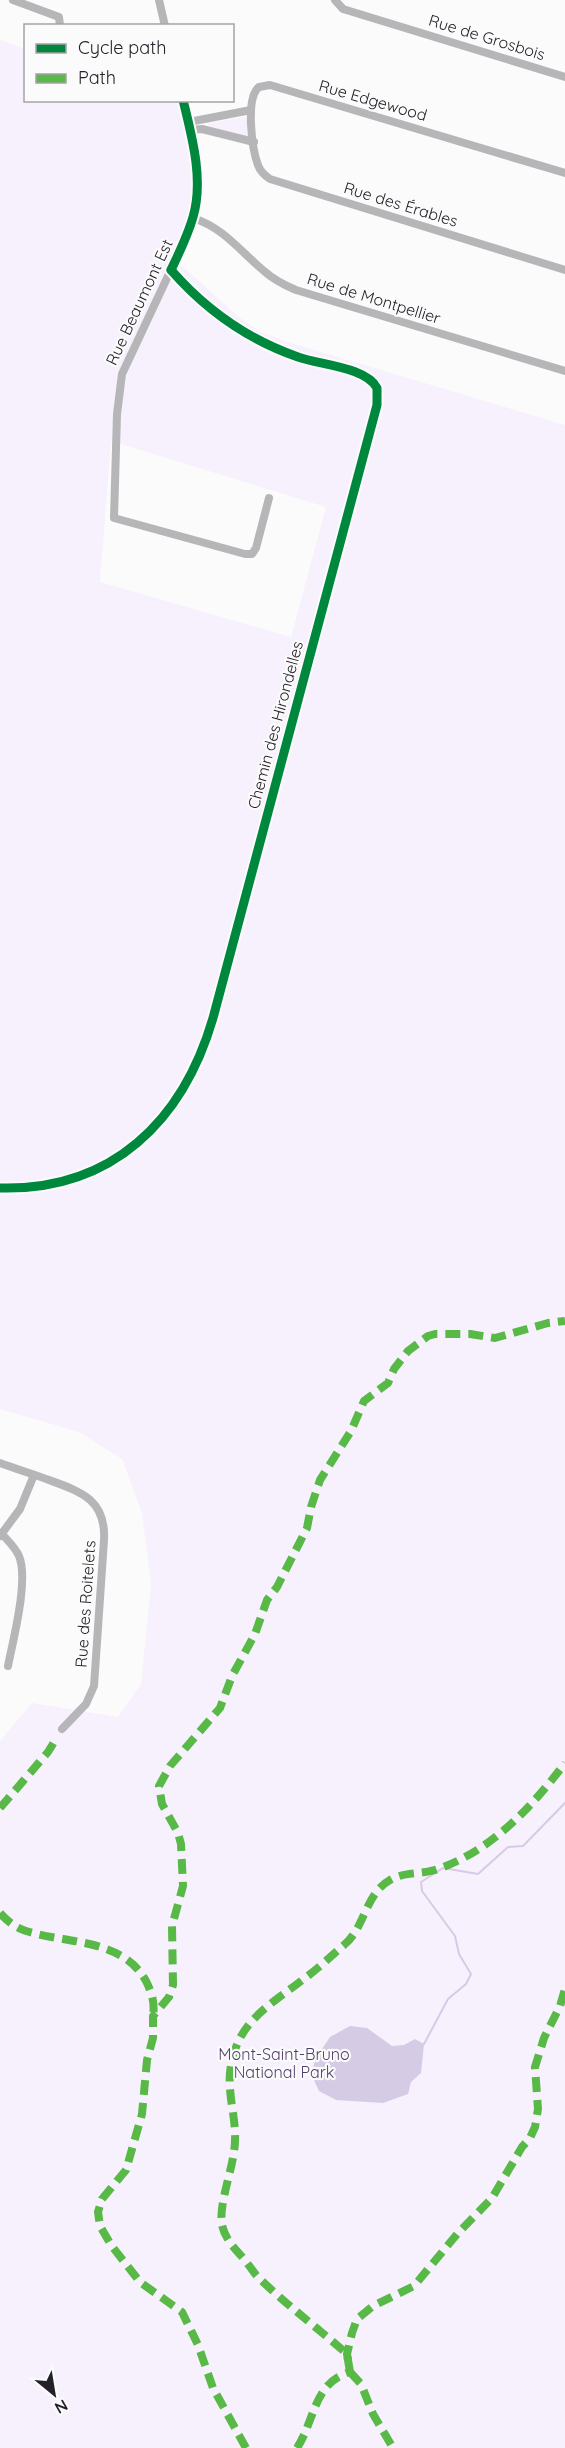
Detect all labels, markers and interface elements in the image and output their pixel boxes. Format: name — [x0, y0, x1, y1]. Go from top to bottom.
street label: Rue de Grosbois — [426, 10, 548, 64]
legend — [24, 24, 234, 102]
text: Cycle path — [78, 36, 166, 59]
text: Path — [78, 66, 116, 89]
street label: Rue Edgewood — [317, 75, 429, 125]
street label: Rue des Érables — [342, 177, 460, 231]
street label: Rue Beaumont Est — [101, 236, 177, 368]
street label: Rue de Montpellier — [305, 268, 443, 328]
street label: Chemin des Hirondelles — [243, 639, 307, 811]
street label: Rue des Roitelets — [71, 1540, 99, 1668]
park label: Mont-Saint-Bruno National Park — [218, 2044, 350, 2082]
north arrow — [24, 2364, 84, 2424]
text: N — [51, 2395, 72, 2419]

